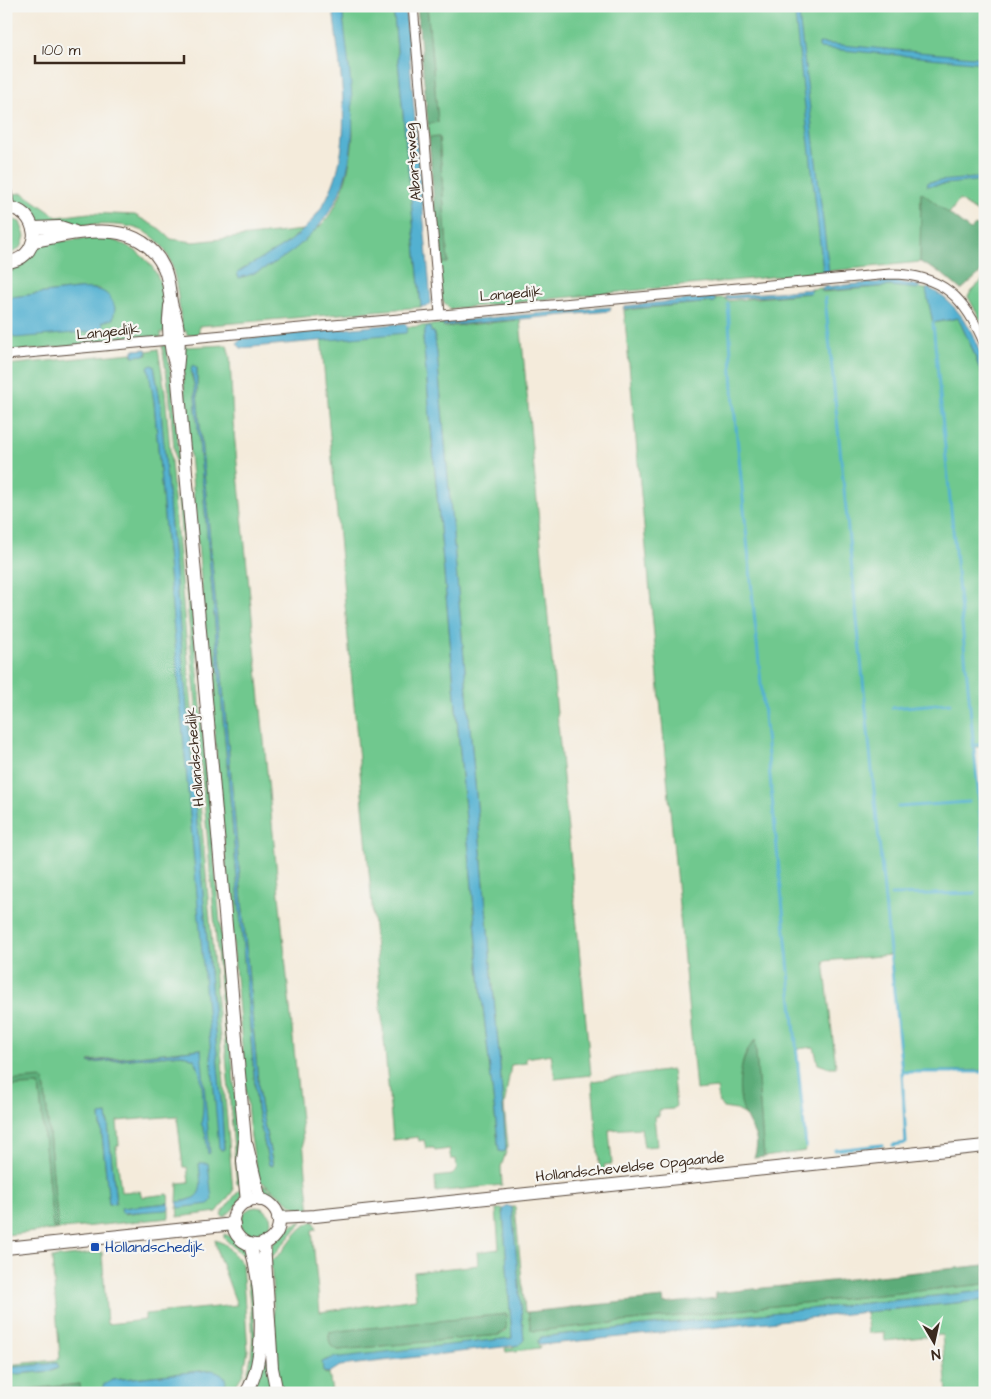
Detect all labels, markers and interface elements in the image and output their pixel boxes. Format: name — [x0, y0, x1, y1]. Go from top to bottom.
scale bar — [35, 32, 184, 64]
text: 100 m — [42, 40, 81, 61]
street label: Albartsweg — [399, 122, 428, 202]
street label: Langedijk — [479, 281, 543, 308]
street label: Langedijk — [75, 318, 141, 347]
street label: Hollandschedijk — [180, 707, 210, 807]
street label: Hollandscheveldse Opgaande — [534, 1147, 726, 1188]
place label: Hollandschedijk — [105, 1237, 204, 1258]
marker: Hollandschedijk — [89, 1241, 101, 1253]
north arrow — [908, 1316, 958, 1366]
text: N — [930, 1343, 942, 1364]

